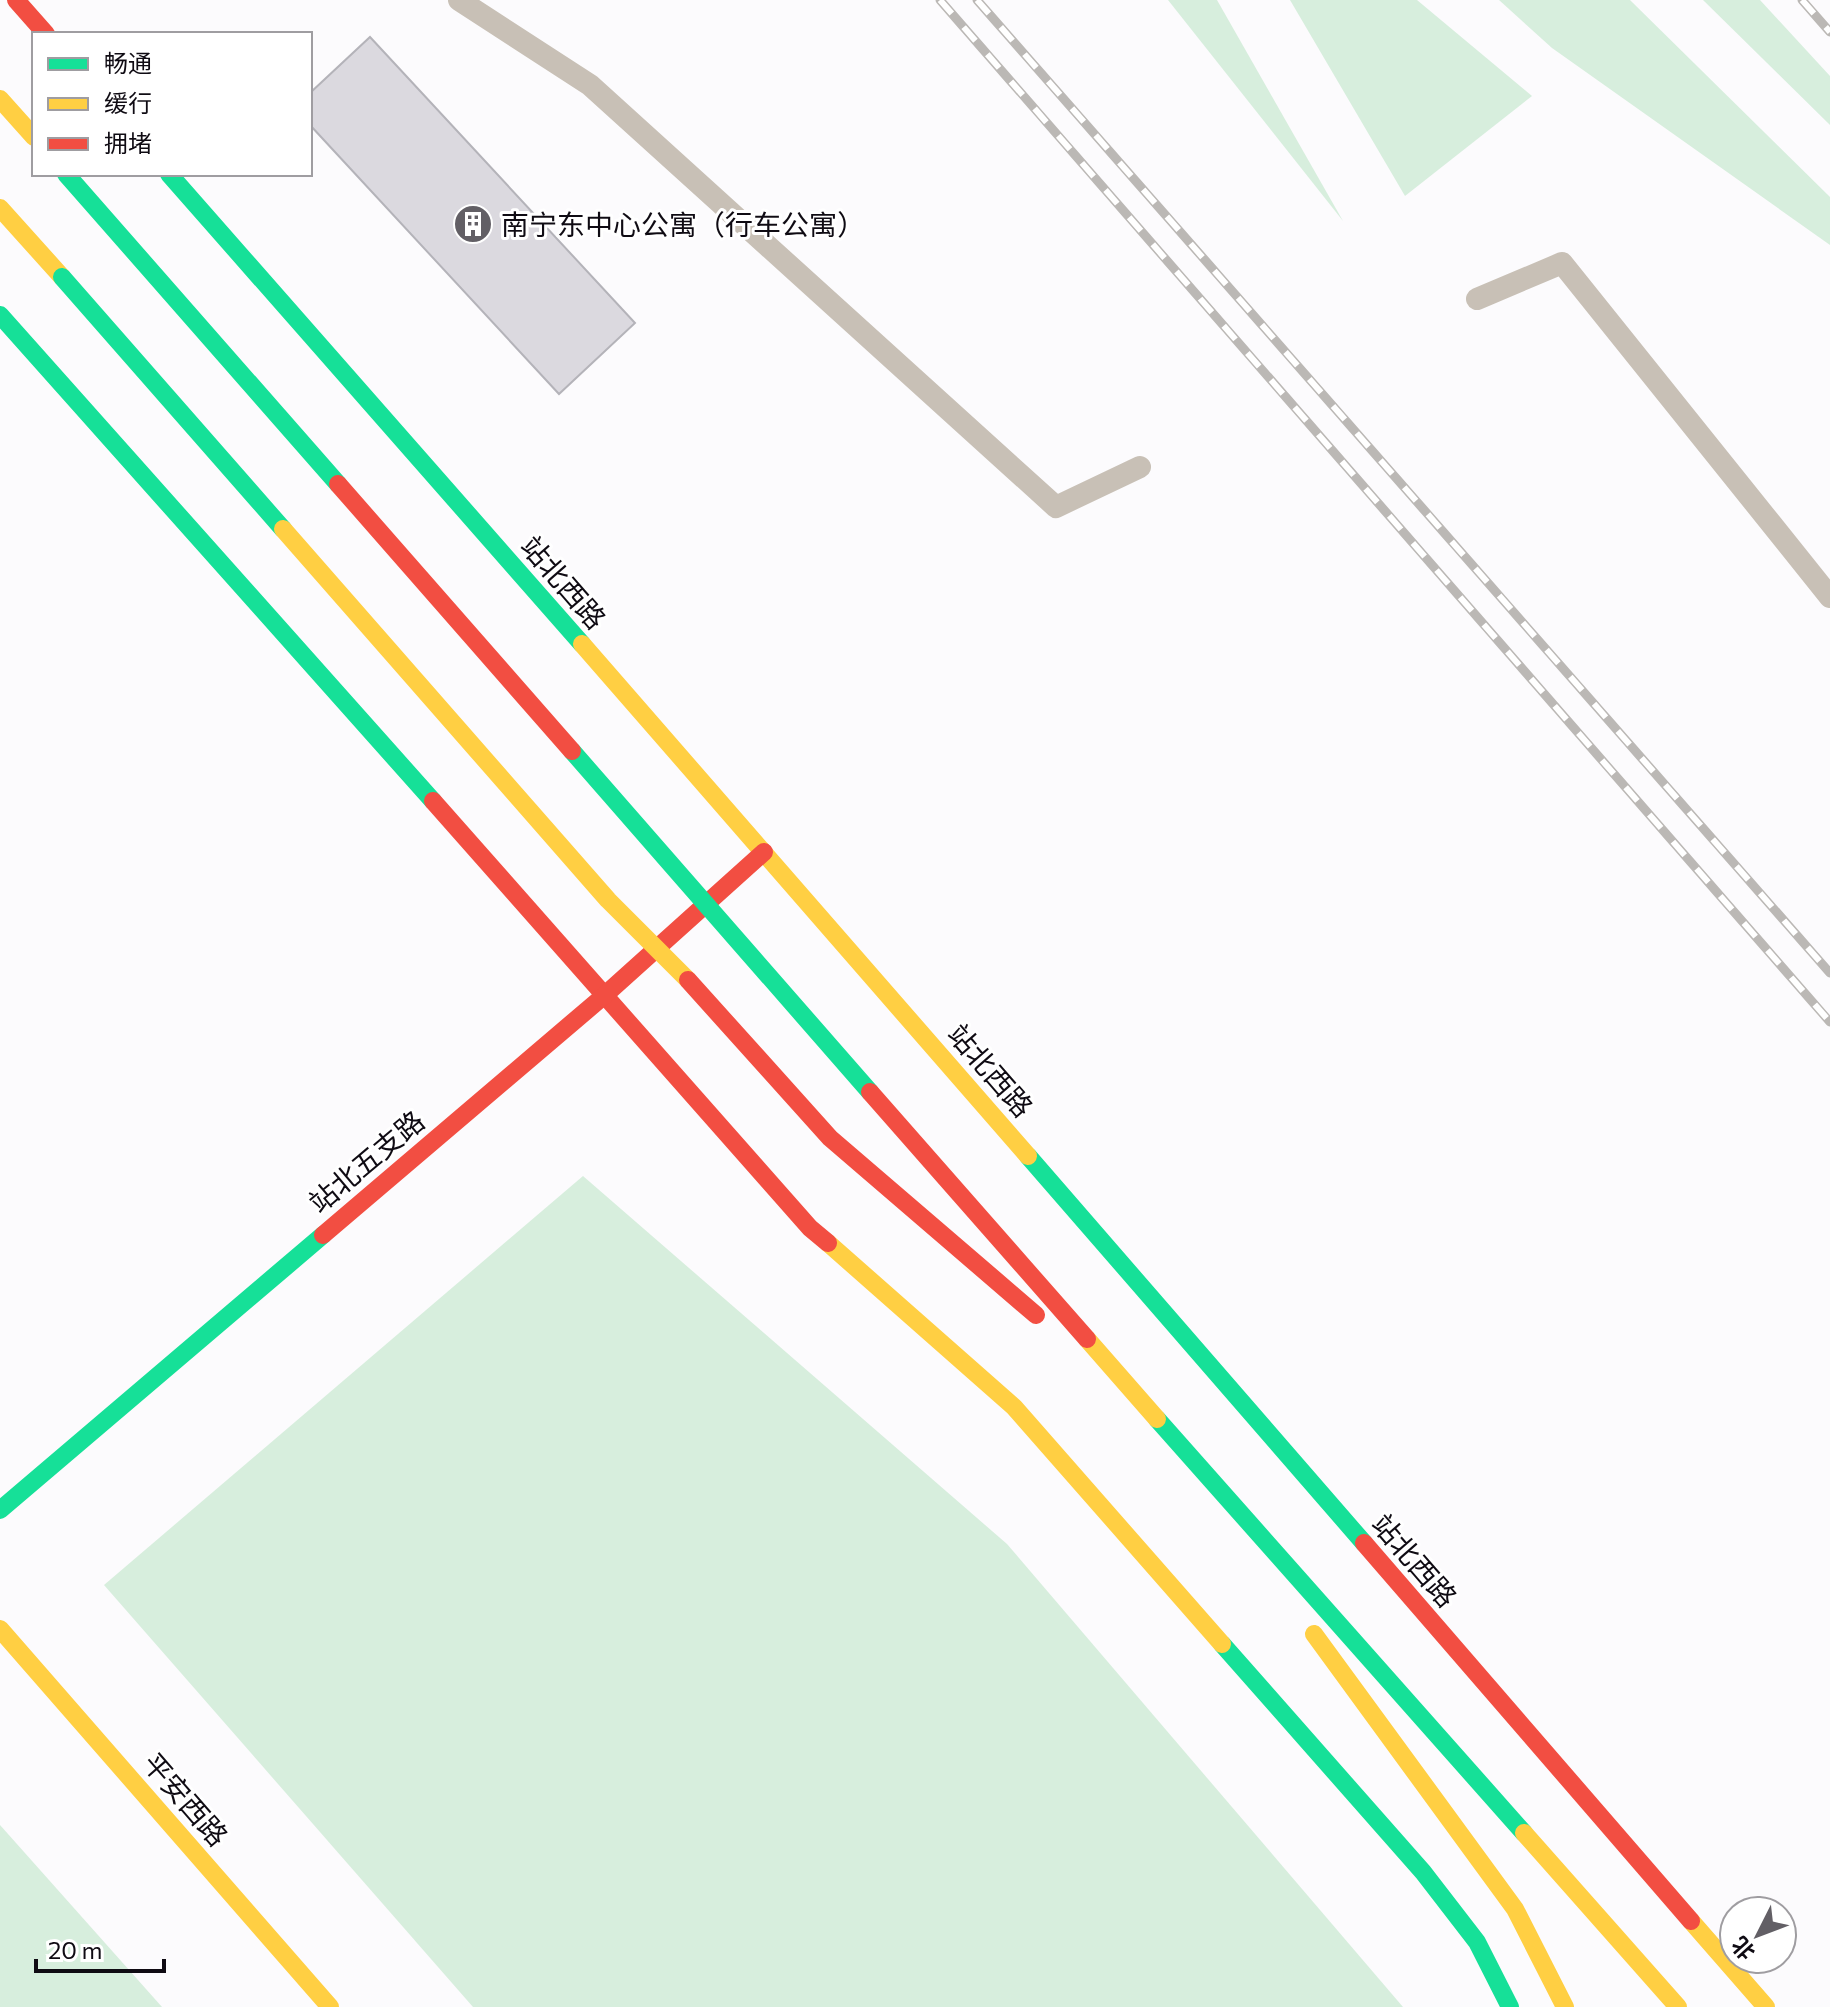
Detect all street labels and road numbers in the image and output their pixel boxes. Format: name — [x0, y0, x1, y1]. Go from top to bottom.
street label: 站北西路 — [514, 529, 614, 635]
street label: 站北西路 — [941, 1017, 1041, 1123]
street label: 站北五支路 — [301, 1103, 431, 1219]
street label: 站北西路 — [1365, 1507, 1465, 1613]
street label: 平安西路 — [136, 1746, 236, 1852]

